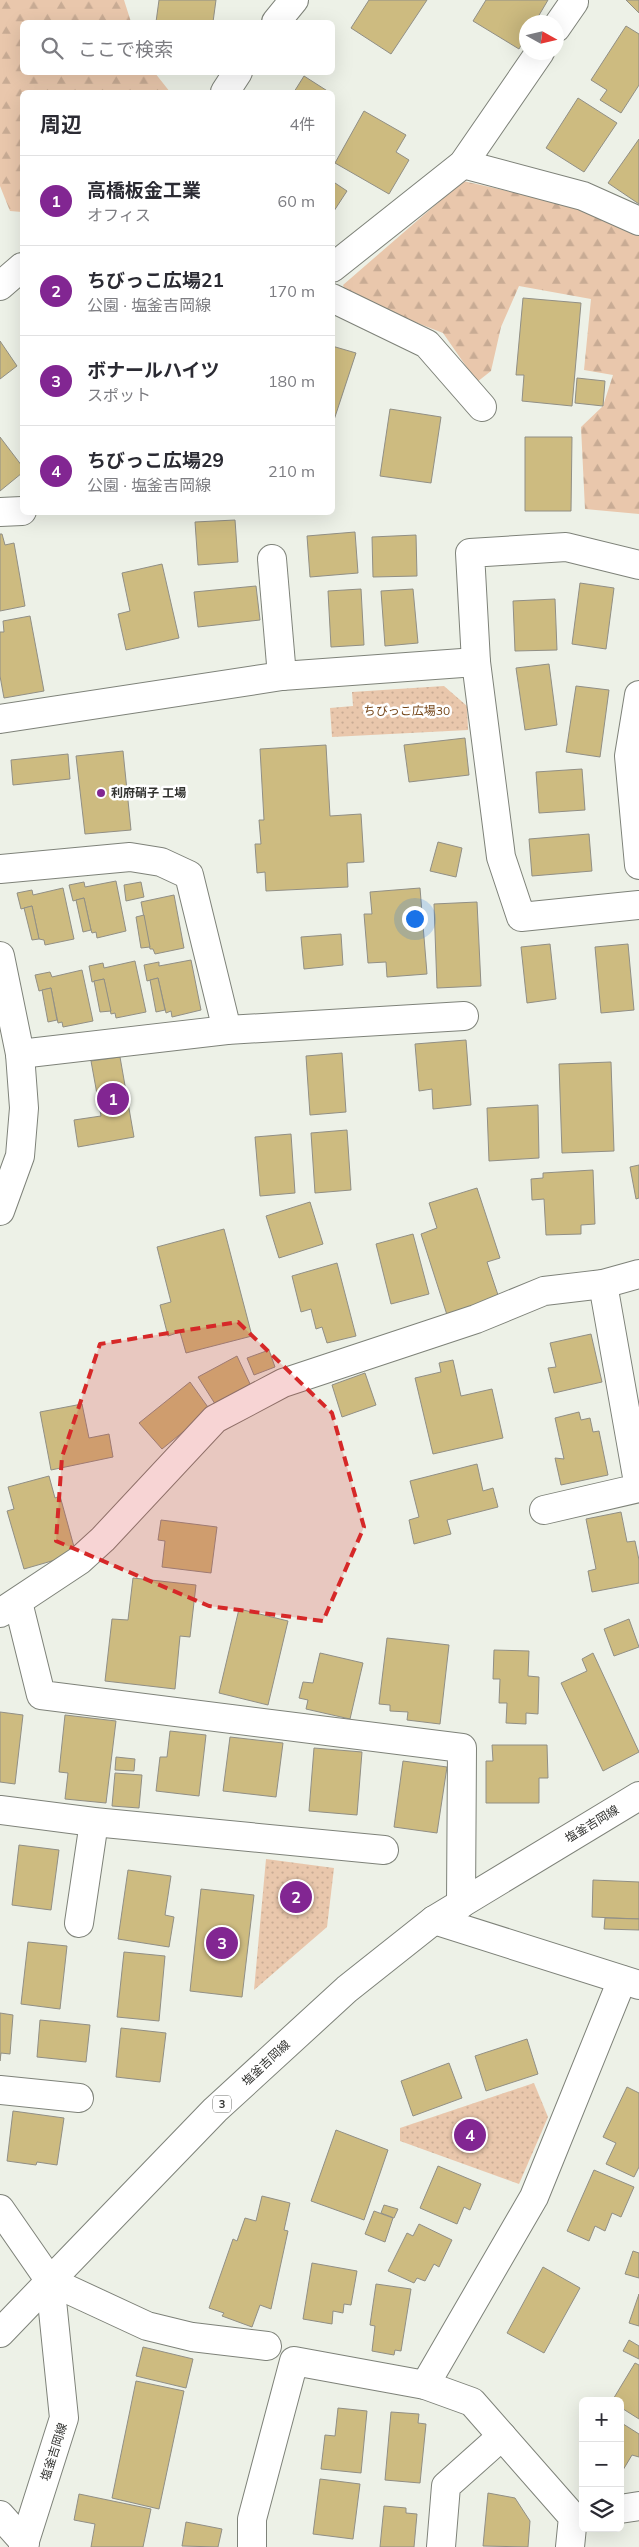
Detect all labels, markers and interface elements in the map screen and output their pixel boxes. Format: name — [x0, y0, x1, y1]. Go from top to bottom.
north arrow — [519, 15, 564, 60]
search box — [20, 20, 335, 75]
icon: search — [38, 34, 66, 62]
text: ここで検索 — [78, 37, 173, 61]
text: 周辺 — [40, 111, 82, 137]
text: 4件 — [289, 114, 315, 134]
text: 高橋板金工業 — [87, 178, 201, 202]
text: 1 — [51, 191, 61, 211]
text: 60 m — [278, 191, 315, 211]
text: オフィス — [87, 205, 151, 225]
text: ちびっこ広場21 — [87, 268, 224, 292]
text: 2 — [51, 281, 61, 301]
text: 170 m — [268, 281, 315, 301]
text: 公園 · 塩釜吉岡線 — [87, 295, 211, 315]
text: ボナールハイツ — [87, 358, 220, 382]
text: 3 — [51, 371, 61, 391]
text: 180 m — [268, 371, 315, 391]
text: スポット — [87, 385, 151, 405]
text: ちびっこ広場29 — [87, 448, 224, 472]
text: 4 — [51, 461, 61, 481]
text: 210 m — [268, 461, 315, 481]
text: 公園 · 塩釜吉岡線 — [87, 475, 211, 495]
park label: ちびっこ広場30 — [364, 703, 450, 718]
place label: 利府硝子 工場 — [111, 785, 186, 800]
marker: 利府硝子 工場 — [95, 787, 107, 799]
your location — [402, 906, 428, 932]
pin: 1 — [97, 1080, 129, 1118]
street label: 塩釜吉岡線 — [562, 1802, 621, 1845]
pin: 2 — [280, 1878, 312, 1916]
pin: 3 — [206, 1924, 238, 1962]
street label: 塩釜吉岡線 — [239, 2037, 293, 2089]
road number: 3 — [213, 2096, 231, 2112]
pin: 4 — [454, 2116, 486, 2154]
map controls — [579, 2397, 624, 2532]
button: + — [579, 2397, 624, 2442]
street label: 塩釜吉岡線 — [37, 2421, 70, 2483]
button: − — [579, 2442, 624, 2487]
button: layers — [579, 2487, 624, 2532]

